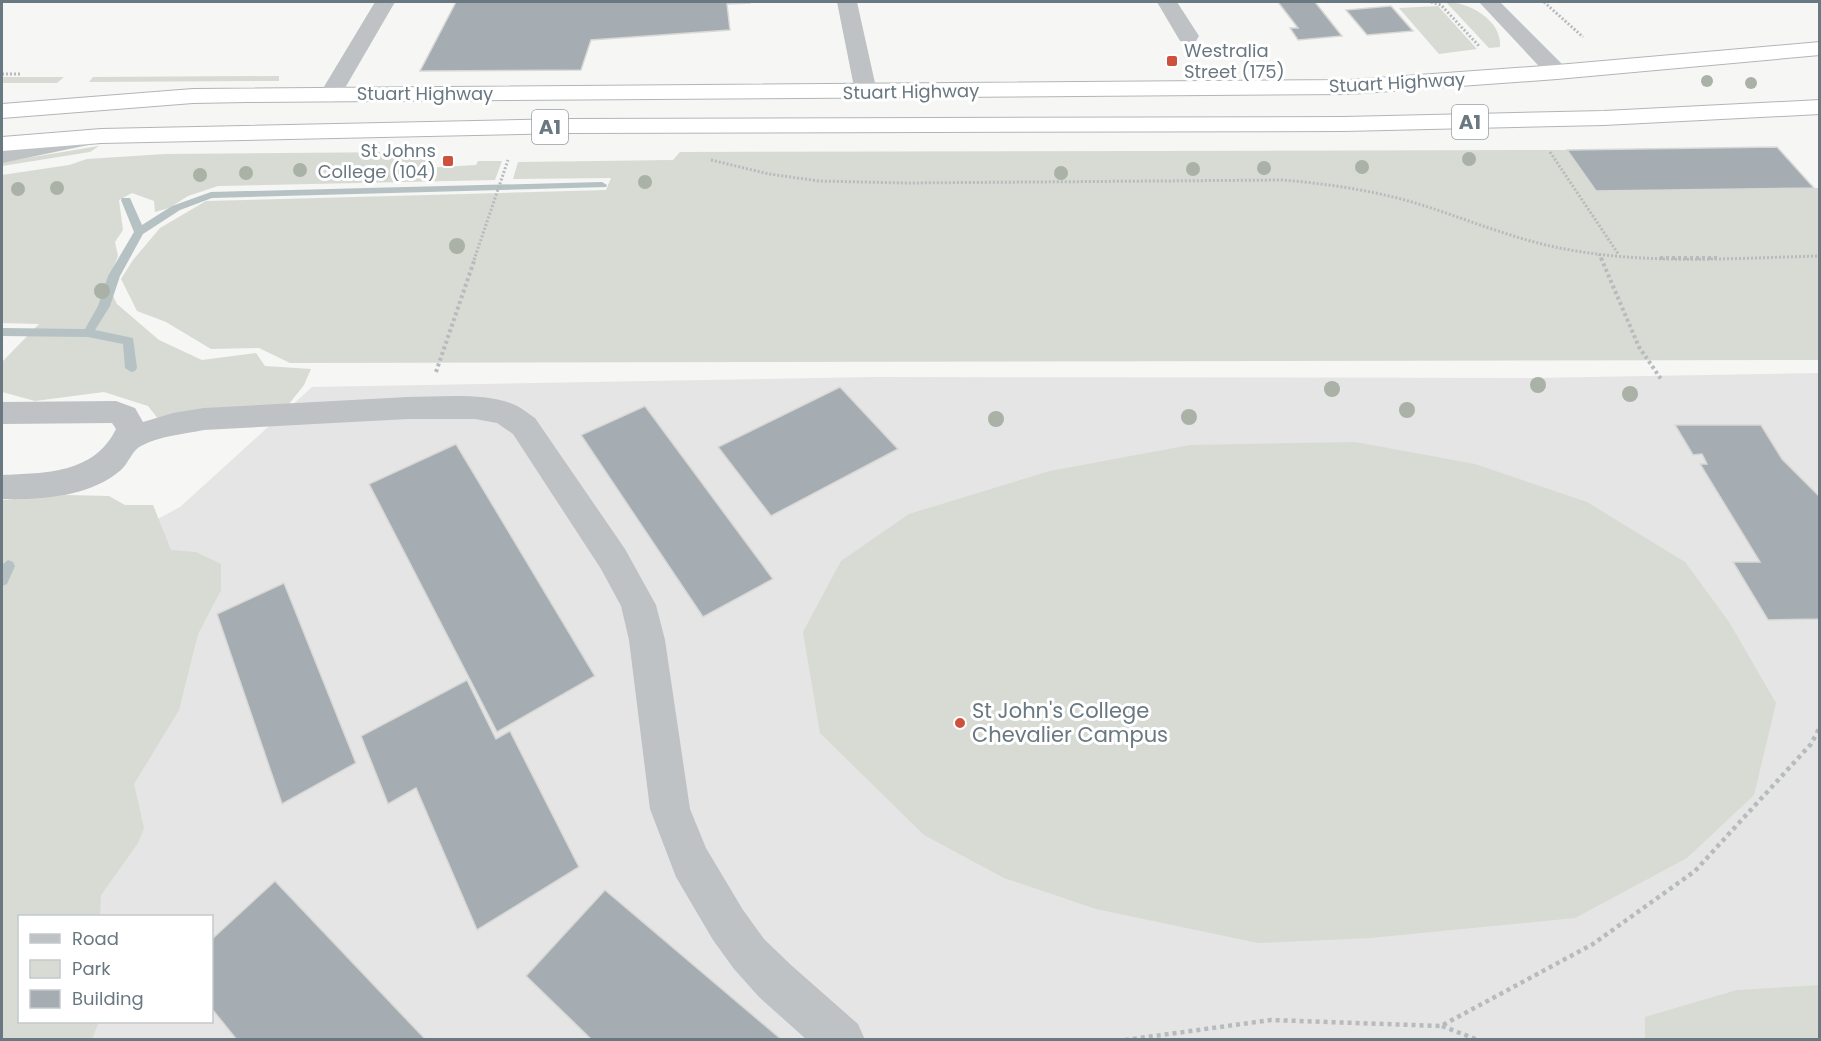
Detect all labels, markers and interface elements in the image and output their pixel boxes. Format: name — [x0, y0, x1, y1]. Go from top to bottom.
place label: Westralia Street (175) — [1184, 38, 1285, 84]
marker: Westralia Street (175) — [1165, 54, 1179, 68]
street label: Stuart Highway — [1328, 66, 1466, 99]
street label: Stuart Highway — [843, 78, 979, 105]
street label: Stuart Highway — [357, 81, 493, 106]
road number: A1 — [1452, 105, 1488, 139]
road number: A1 — [532, 110, 568, 144]
place label: St Johns College (104) — [318, 138, 436, 184]
marker: St Johns College (104) — [441, 154, 455, 168]
place label: St John's College Chevalier Campus — [972, 696, 1168, 749]
marker: St John's College Chevalier Campus — [953, 716, 967, 730]
legend — [18, 915, 213, 1023]
text: Road — [72, 926, 119, 951]
text: Park — [72, 956, 111, 981]
text: Building — [72, 986, 144, 1011]

